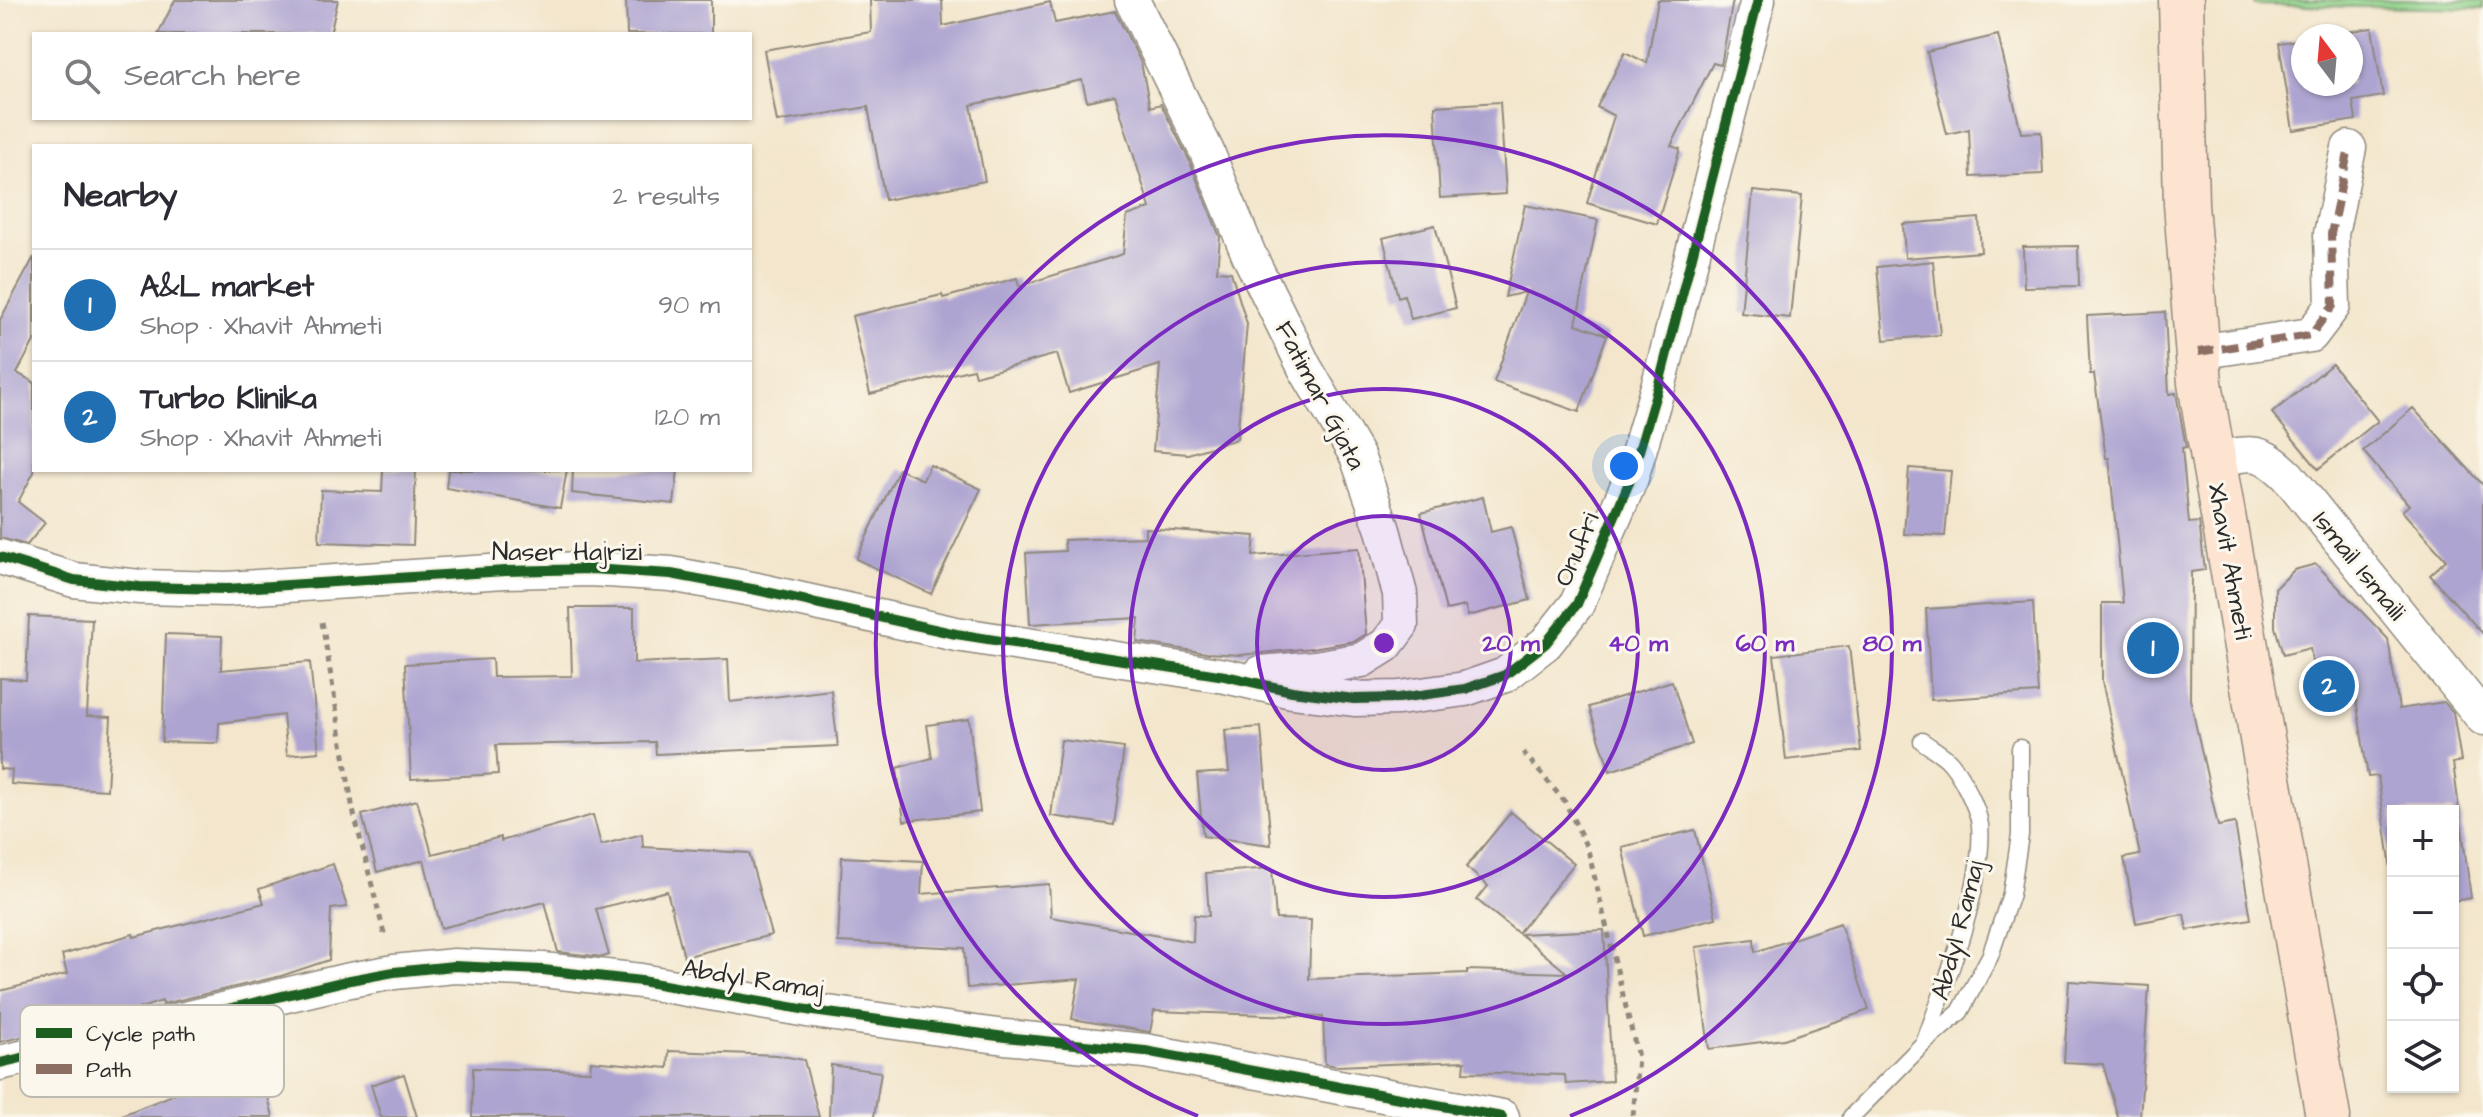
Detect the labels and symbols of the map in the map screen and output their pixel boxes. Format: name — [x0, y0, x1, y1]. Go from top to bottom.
north arrow — [2291, 24, 2363, 96]
street label: Fatimar Gjata — [1266, 315, 1374, 476]
your location — [1604, 446, 1644, 486]
street label: Xhavit Ahmeti — [2199, 480, 2261, 642]
street label: Ismail Ismaili — [2304, 503, 2415, 628]
street label: Onufri — [1545, 507, 1609, 592]
street label: Naser Hajrizi — [492, 534, 642, 570]
pin: 1 — [2127, 618, 2179, 678]
text: 20 m — [1481, 627, 1540, 661]
text: 40 m — [1608, 627, 1668, 661]
text: 60 m — [1736, 627, 1795, 661]
text: 80 m — [1863, 627, 1922, 661]
centre of rings — [1370, 629, 1398, 657]
pin: 2 — [2303, 656, 2355, 716]
street label: Abdyl Ramaj — [1922, 856, 1996, 1005]
street label: Abdyl Ramaj — [679, 950, 827, 1010]
legend — [20, 1005, 284, 1097]
text: Cycle path — [86, 1019, 195, 1051]
text: Path — [86, 1055, 131, 1086]

